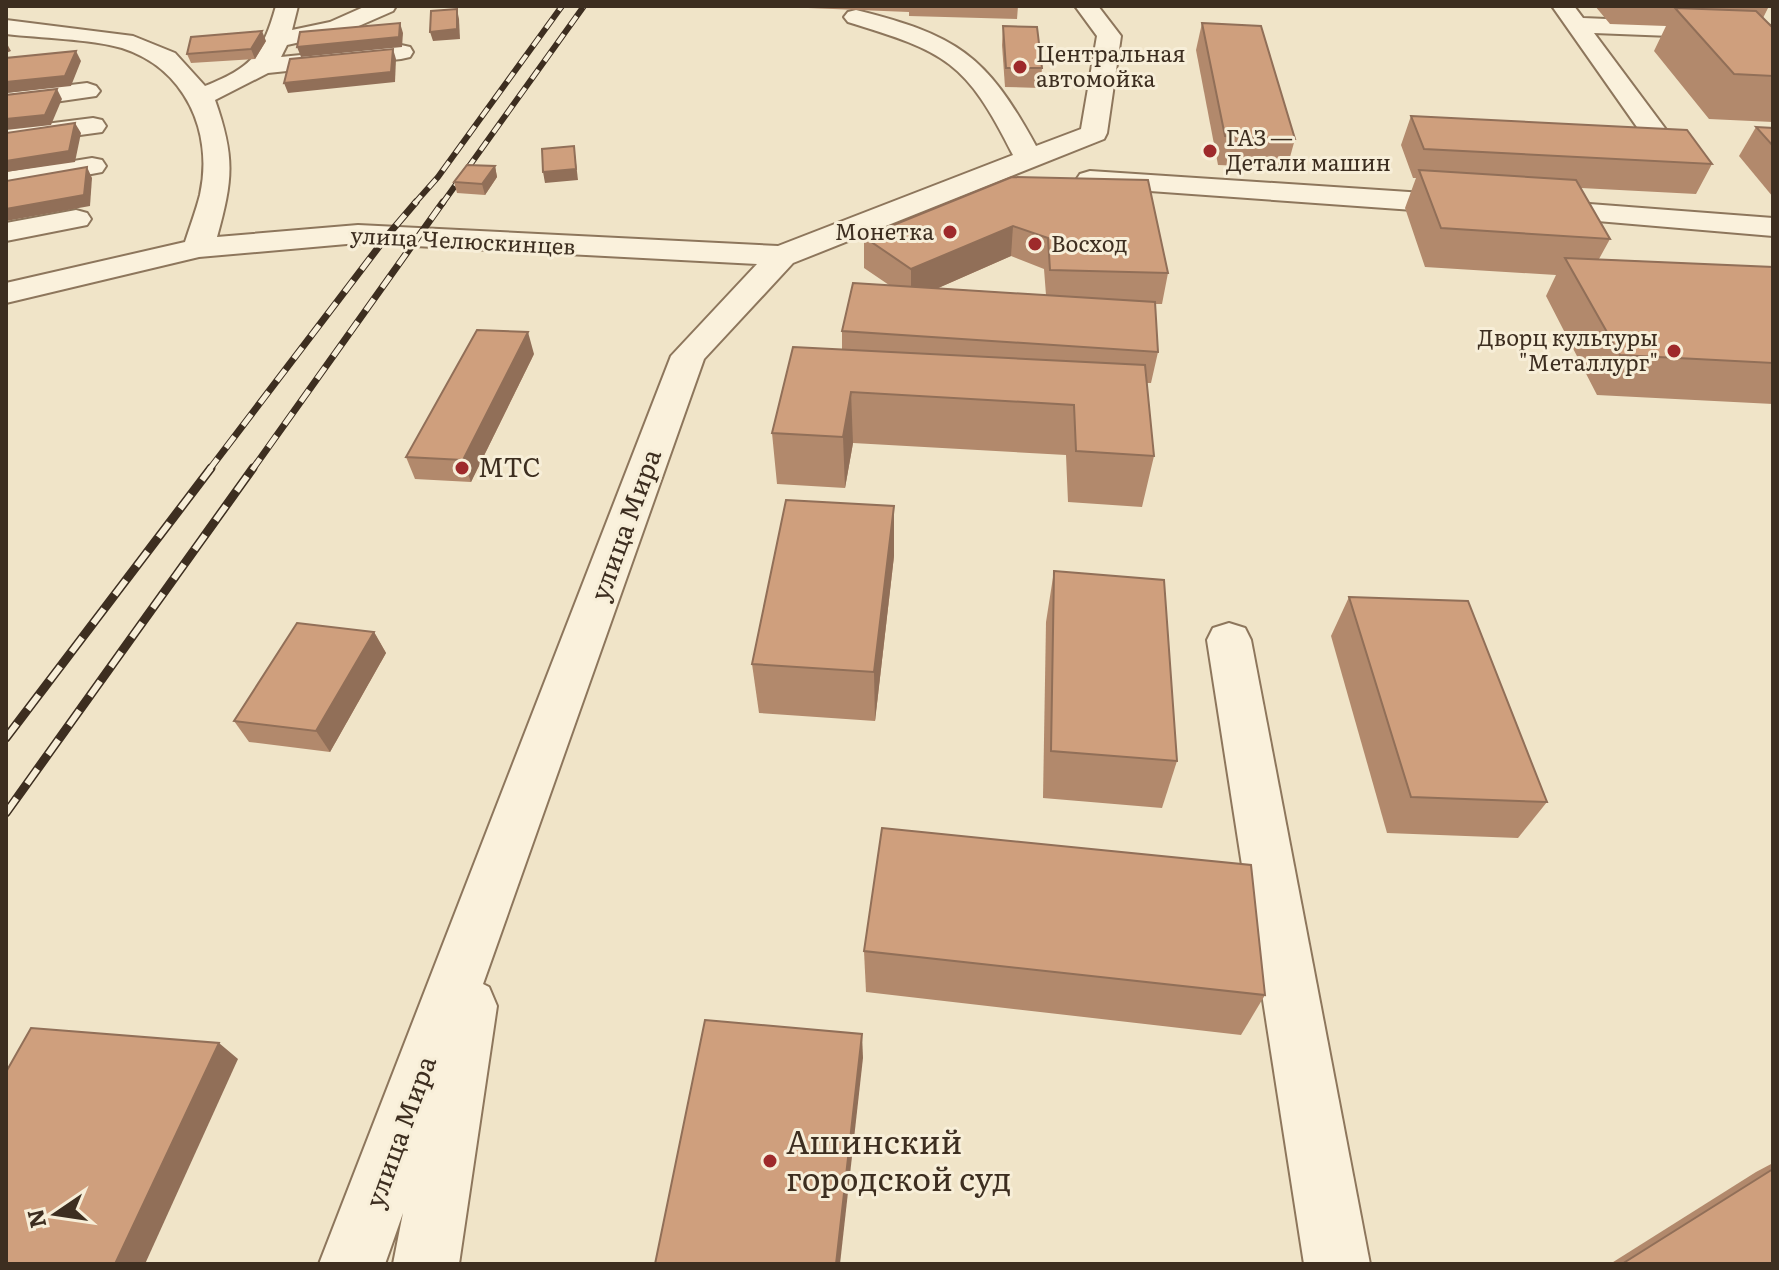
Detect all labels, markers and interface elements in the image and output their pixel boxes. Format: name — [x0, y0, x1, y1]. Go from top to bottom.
place label: Центральная автомойка — [1036, 36, 1185, 94]
marker: Центральная автомойка — [1011, 58, 1029, 76]
place label: ГАЗ — Детали машин — [1226, 120, 1391, 178]
marker: ГАЗ — Детали машин — [1201, 142, 1219, 160]
place label: Монетка — [835, 214, 934, 247]
street label: улица Челюскинцев — [350, 217, 577, 262]
marker: Монетка — [941, 223, 959, 241]
place label: Восход — [1051, 226, 1128, 259]
marker: Восход — [1026, 235, 1044, 253]
place label: Дворц культуры "Металлург" — [1478, 320, 1658, 378]
marker: Дворц культуры "Металлург" — [1665, 342, 1683, 360]
street label: улица Мира — [578, 443, 669, 605]
place label: МТС — [478, 446, 541, 485]
marker: МТС — [453, 459, 471, 477]
street label: улица Мира — [353, 1050, 444, 1212]
place label: Ашинский городской суд — [786, 1116, 1011, 1201]
marker: Ашинский городской суд — [761, 1152, 779, 1170]
north arrow — [16, 1174, 96, 1254]
text: N — [17, 1206, 53, 1232]

